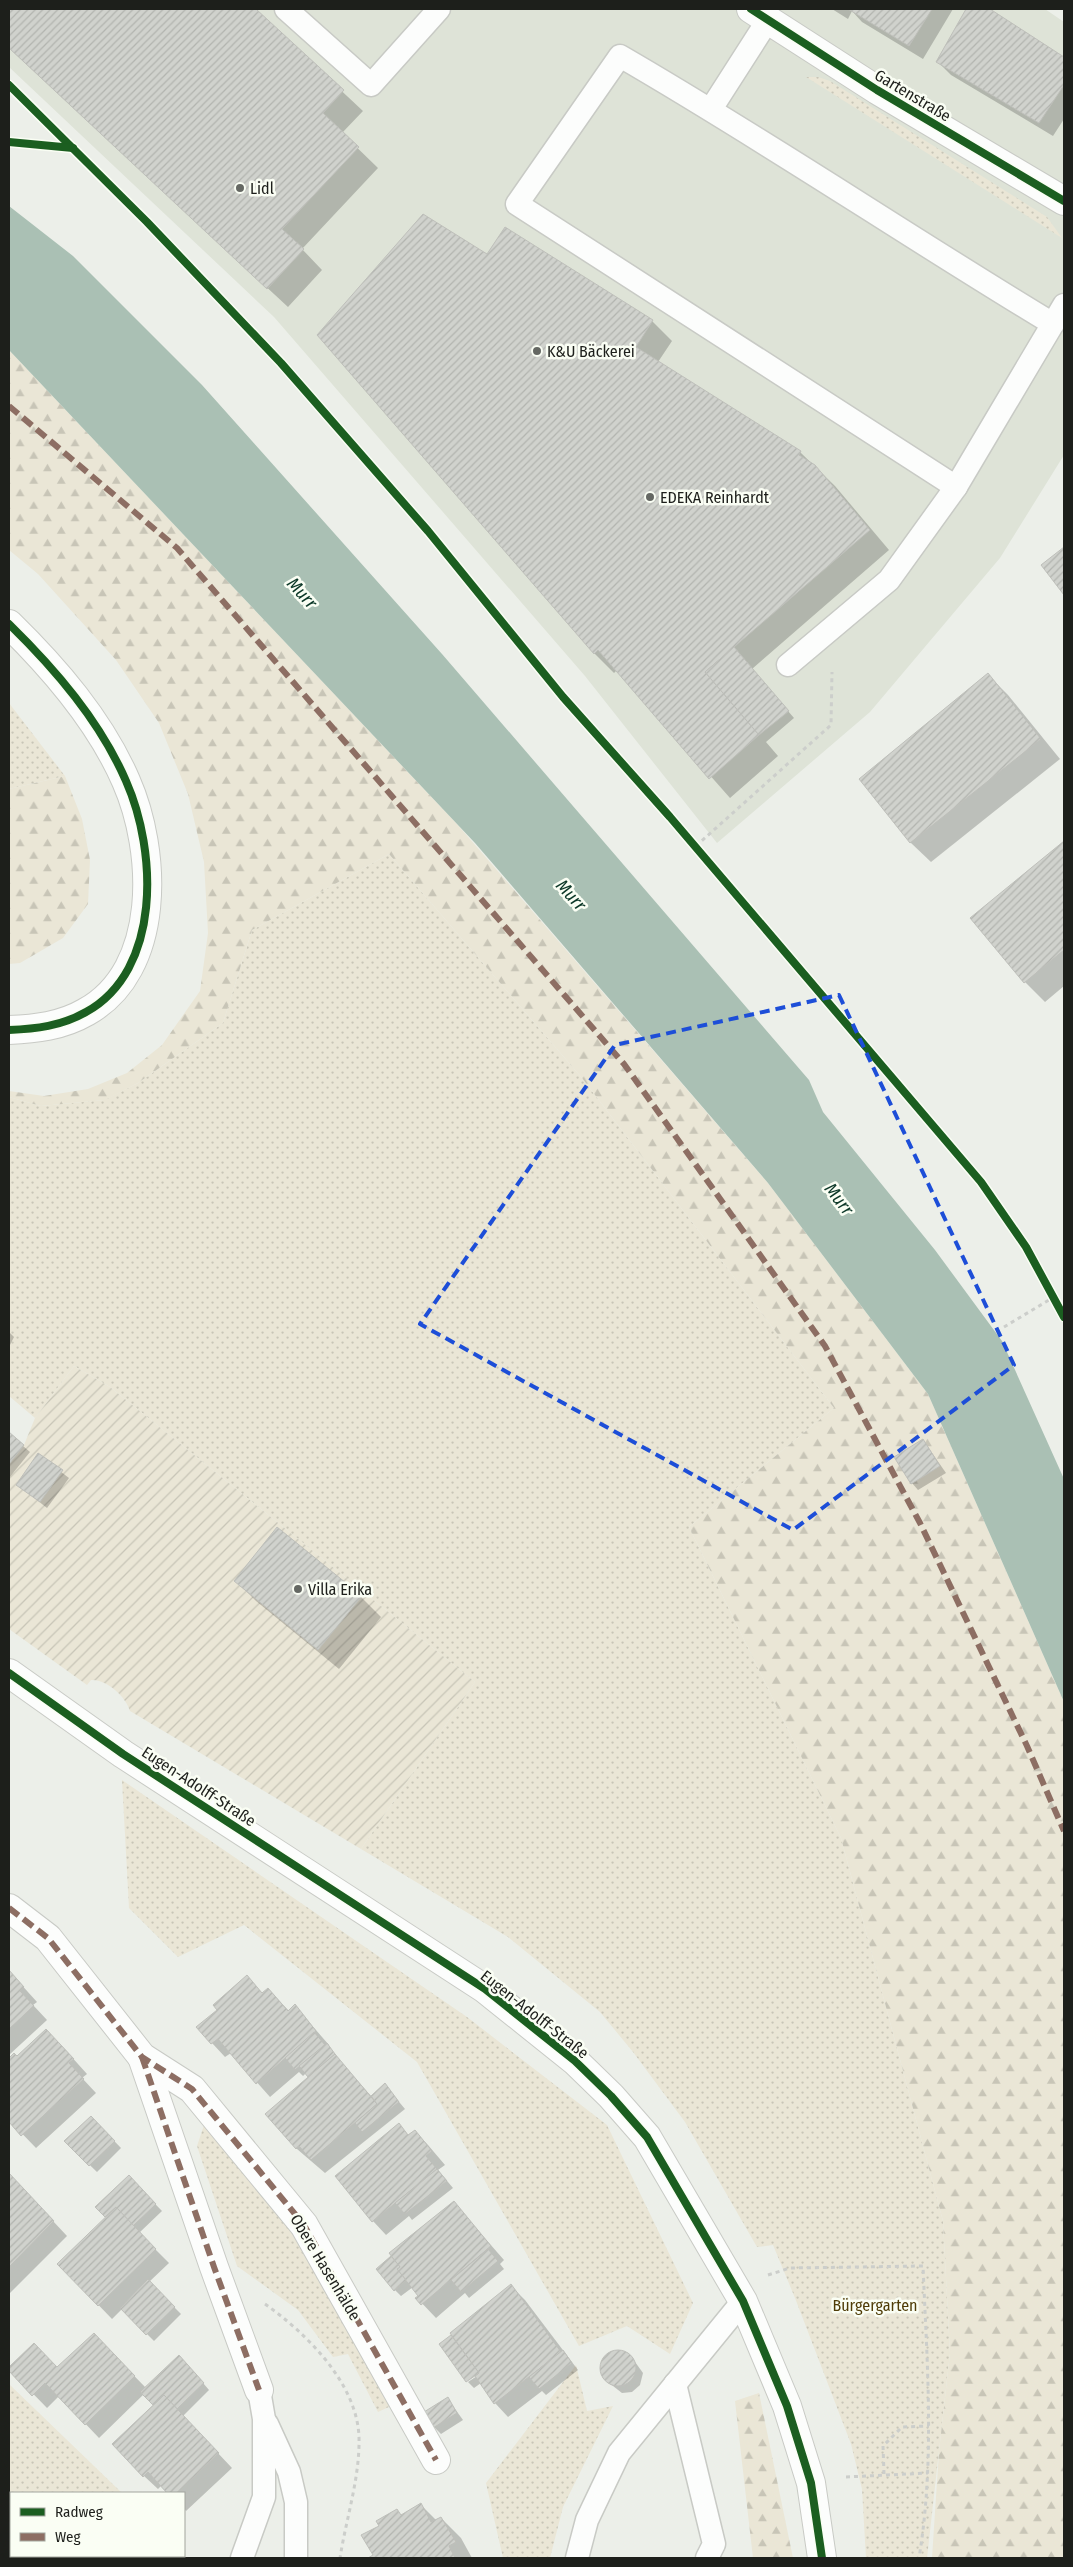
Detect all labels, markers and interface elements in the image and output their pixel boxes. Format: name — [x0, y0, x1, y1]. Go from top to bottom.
street label: Gartenstraße — [871, 65, 954, 126]
place label: Lidl — [250, 179, 274, 198]
marker: Lidl — [234, 182, 246, 194]
place label: K&U Bäckerei — [547, 342, 635, 361]
marker: K&U Bäckerei — [531, 345, 543, 357]
place label: EDEKA Reinhardt — [660, 488, 770, 507]
marker: EDEKA Reinhardt — [644, 491, 656, 503]
water label: Murr — [282, 573, 322, 614]
water label: Murr — [551, 875, 591, 916]
water label: Murr — [820, 1179, 859, 1220]
place label: Villa Erika — [308, 1580, 372, 1599]
marker: Villa Erika — [292, 1583, 304, 1595]
street label: Eugen-Adolff-Straße — [138, 1743, 259, 1830]
street label: Eugen-Adolff-Straße — [477, 1966, 593, 2063]
street label: Obere Hasenhälde — [286, 2211, 365, 2324]
park label: Bürgergarten — [833, 2296, 917, 2315]
legend — [10, 2492, 185, 2557]
text: Radweg — [55, 2503, 103, 2521]
text: Weg — [55, 2528, 81, 2546]

